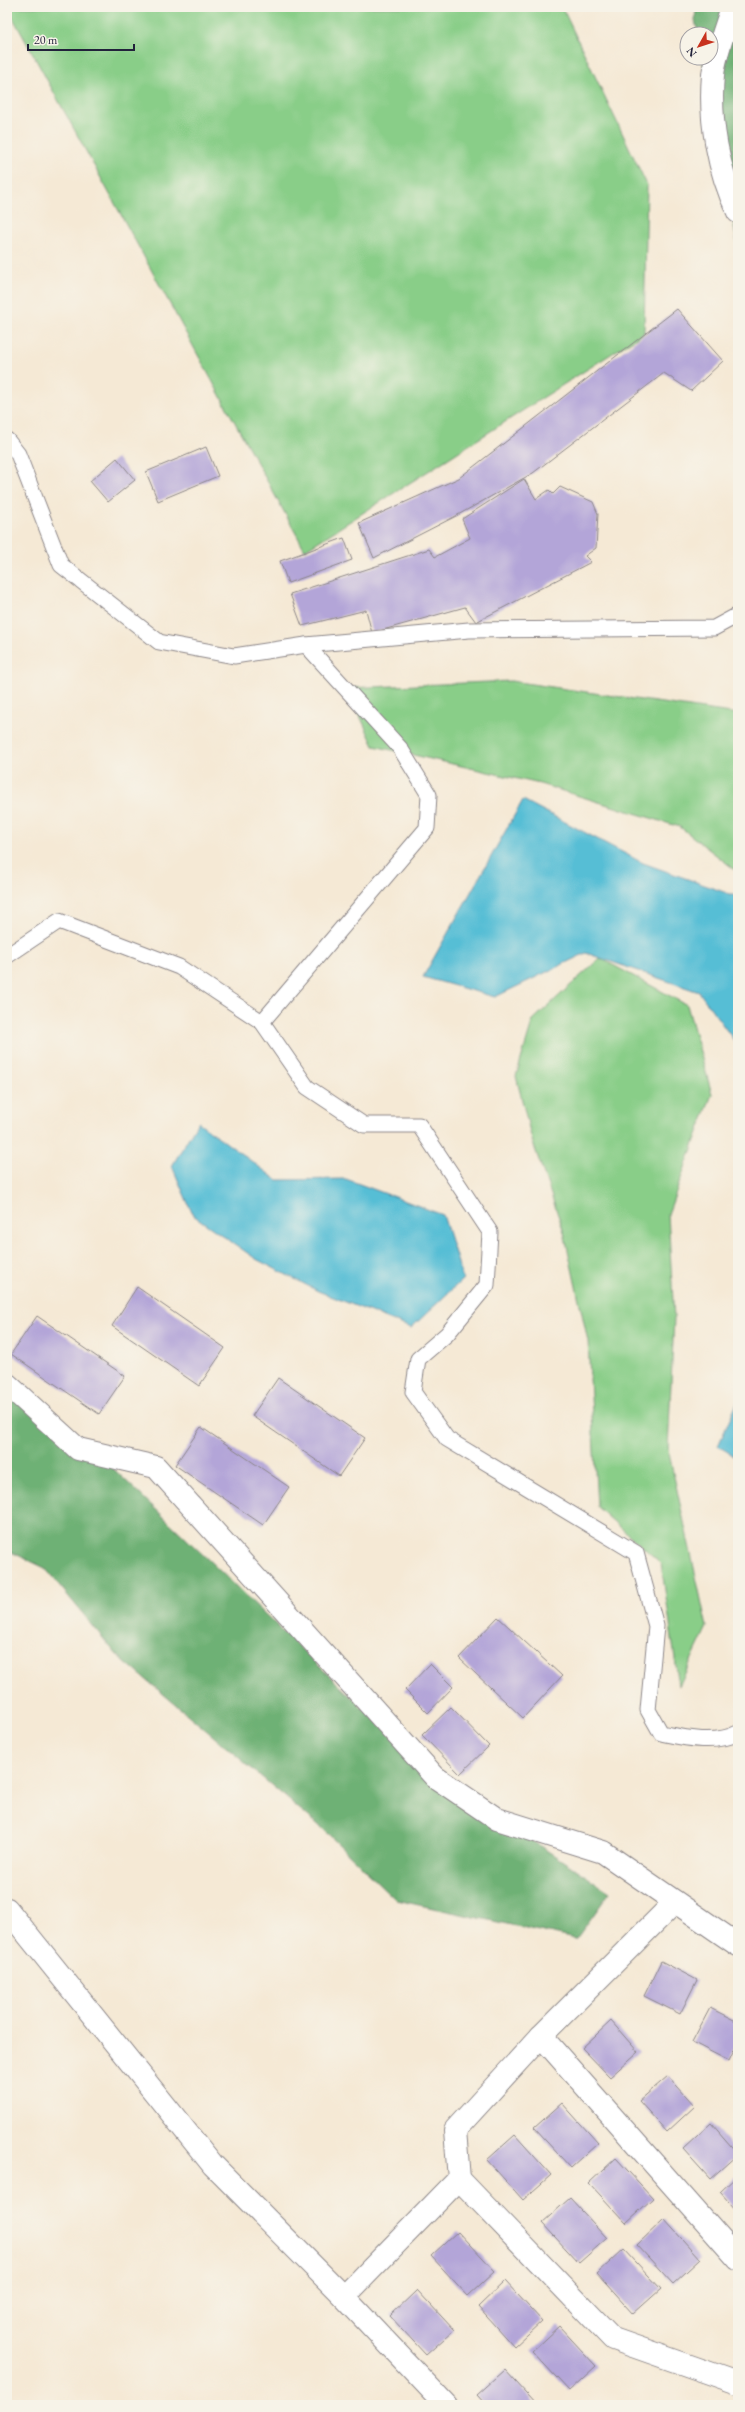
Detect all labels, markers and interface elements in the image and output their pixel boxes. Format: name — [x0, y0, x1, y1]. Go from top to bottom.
scale bar — [28, 26, 134, 52]
north arrow — [679, 26, 719, 66]
text: 20 m — [34, 32, 58, 48]
text: N — [683, 44, 699, 60]

